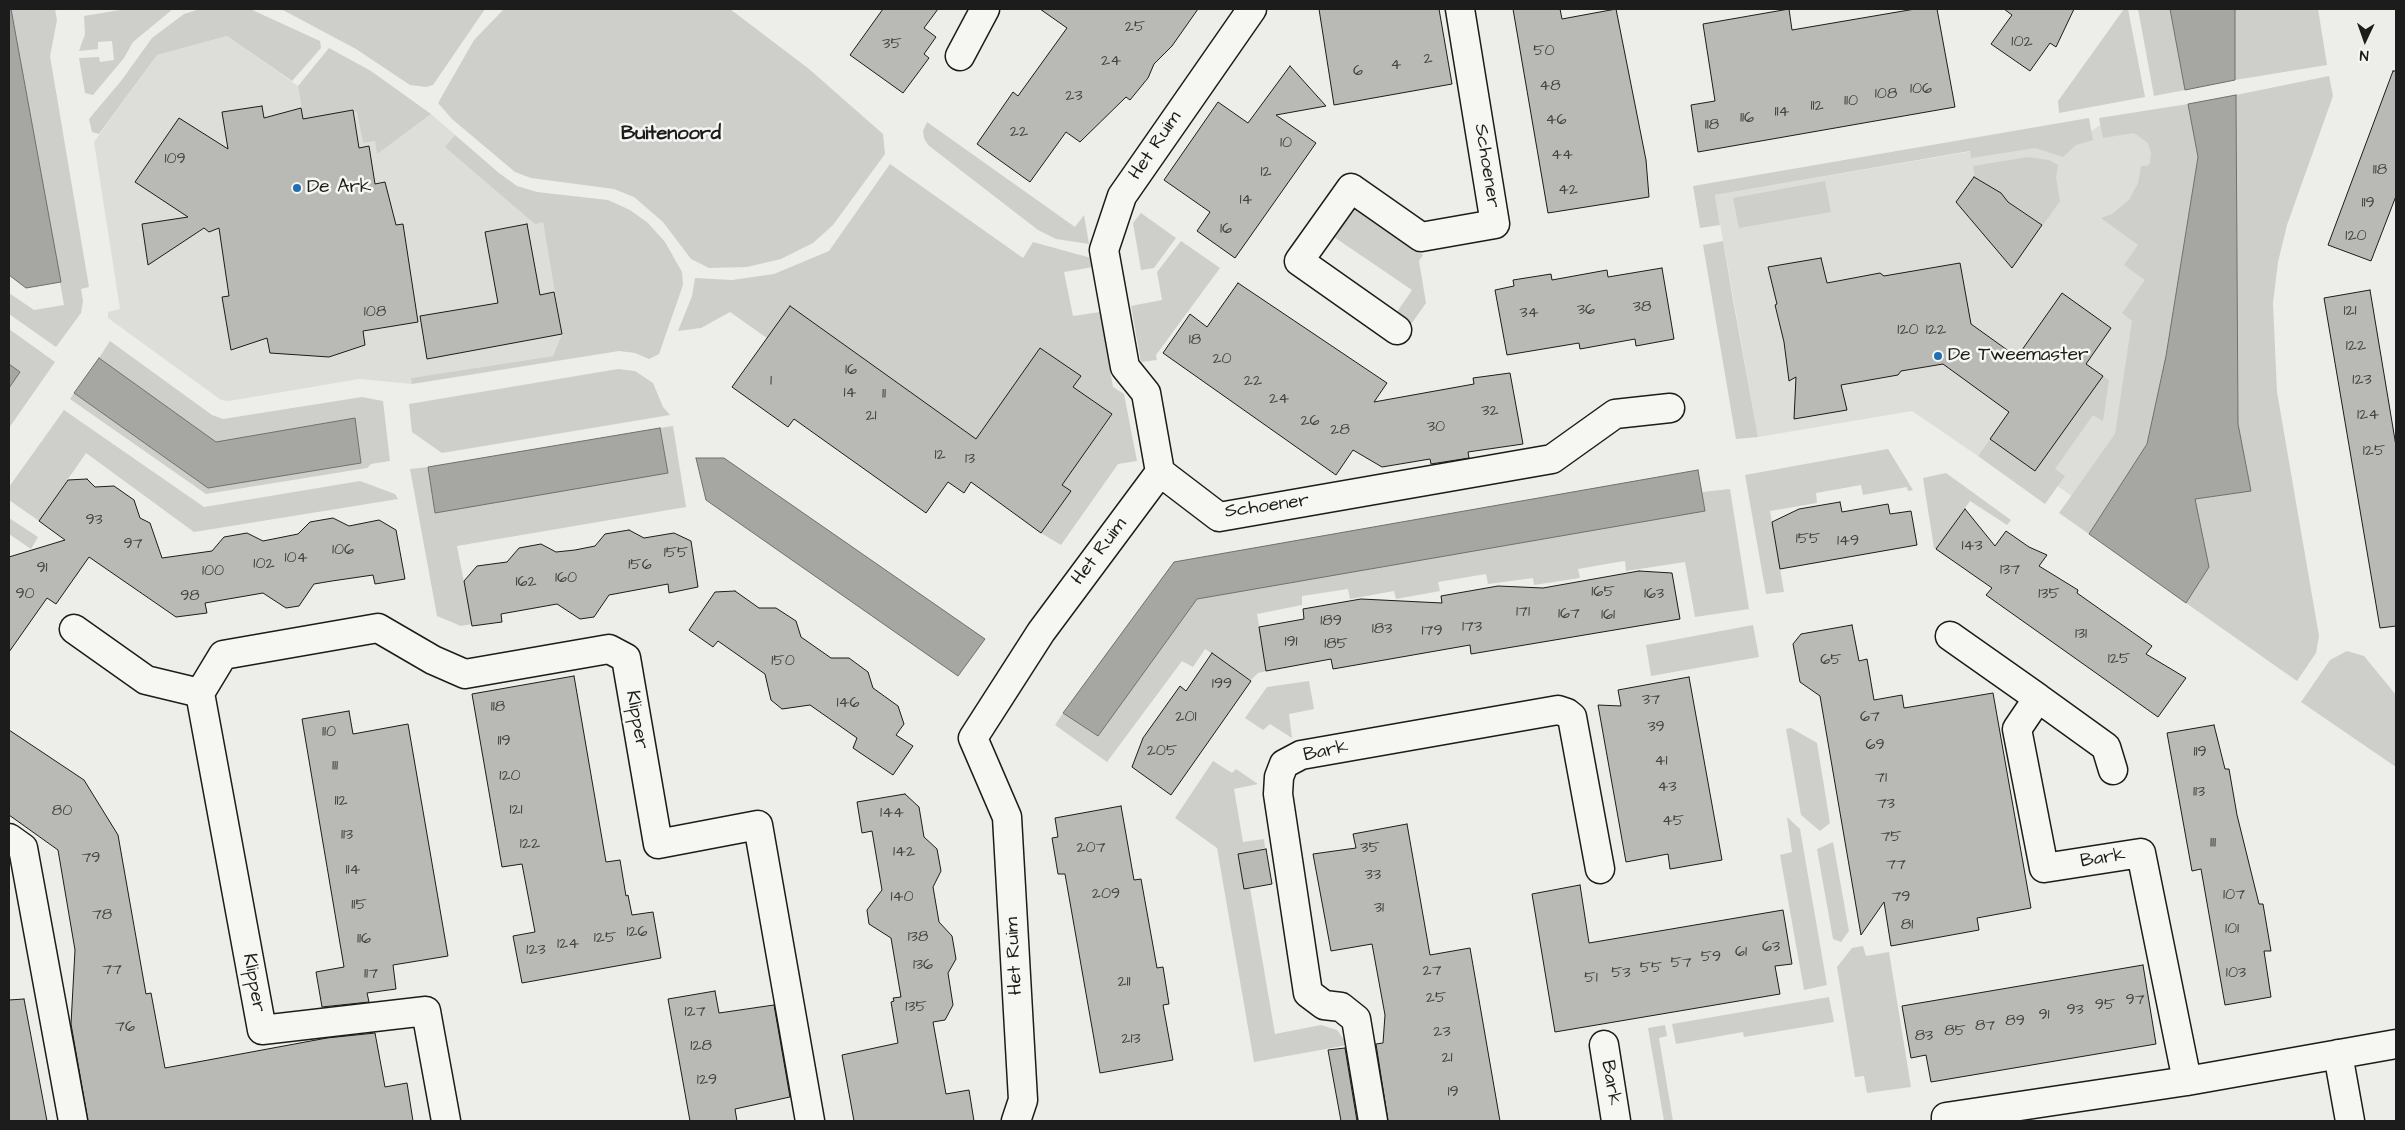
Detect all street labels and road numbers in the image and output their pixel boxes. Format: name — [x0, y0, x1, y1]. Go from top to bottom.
street label: Het Ruim — [1125, 107, 1187, 185]
street label: Schoener — [1468, 122, 1504, 210]
street label: Schoener — [1223, 490, 1311, 524]
street label: Het Ruim — [1067, 514, 1133, 590]
street label: Klipper — [620, 689, 652, 751]
street label: Bark — [1301, 736, 1351, 768]
street label: Bark — [2079, 844, 2127, 874]
street label: Het Ruim — [1002, 916, 1028, 996]
street label: Klipper — [237, 952, 269, 1014]
street label: Bark — [1595, 1059, 1625, 1107]

